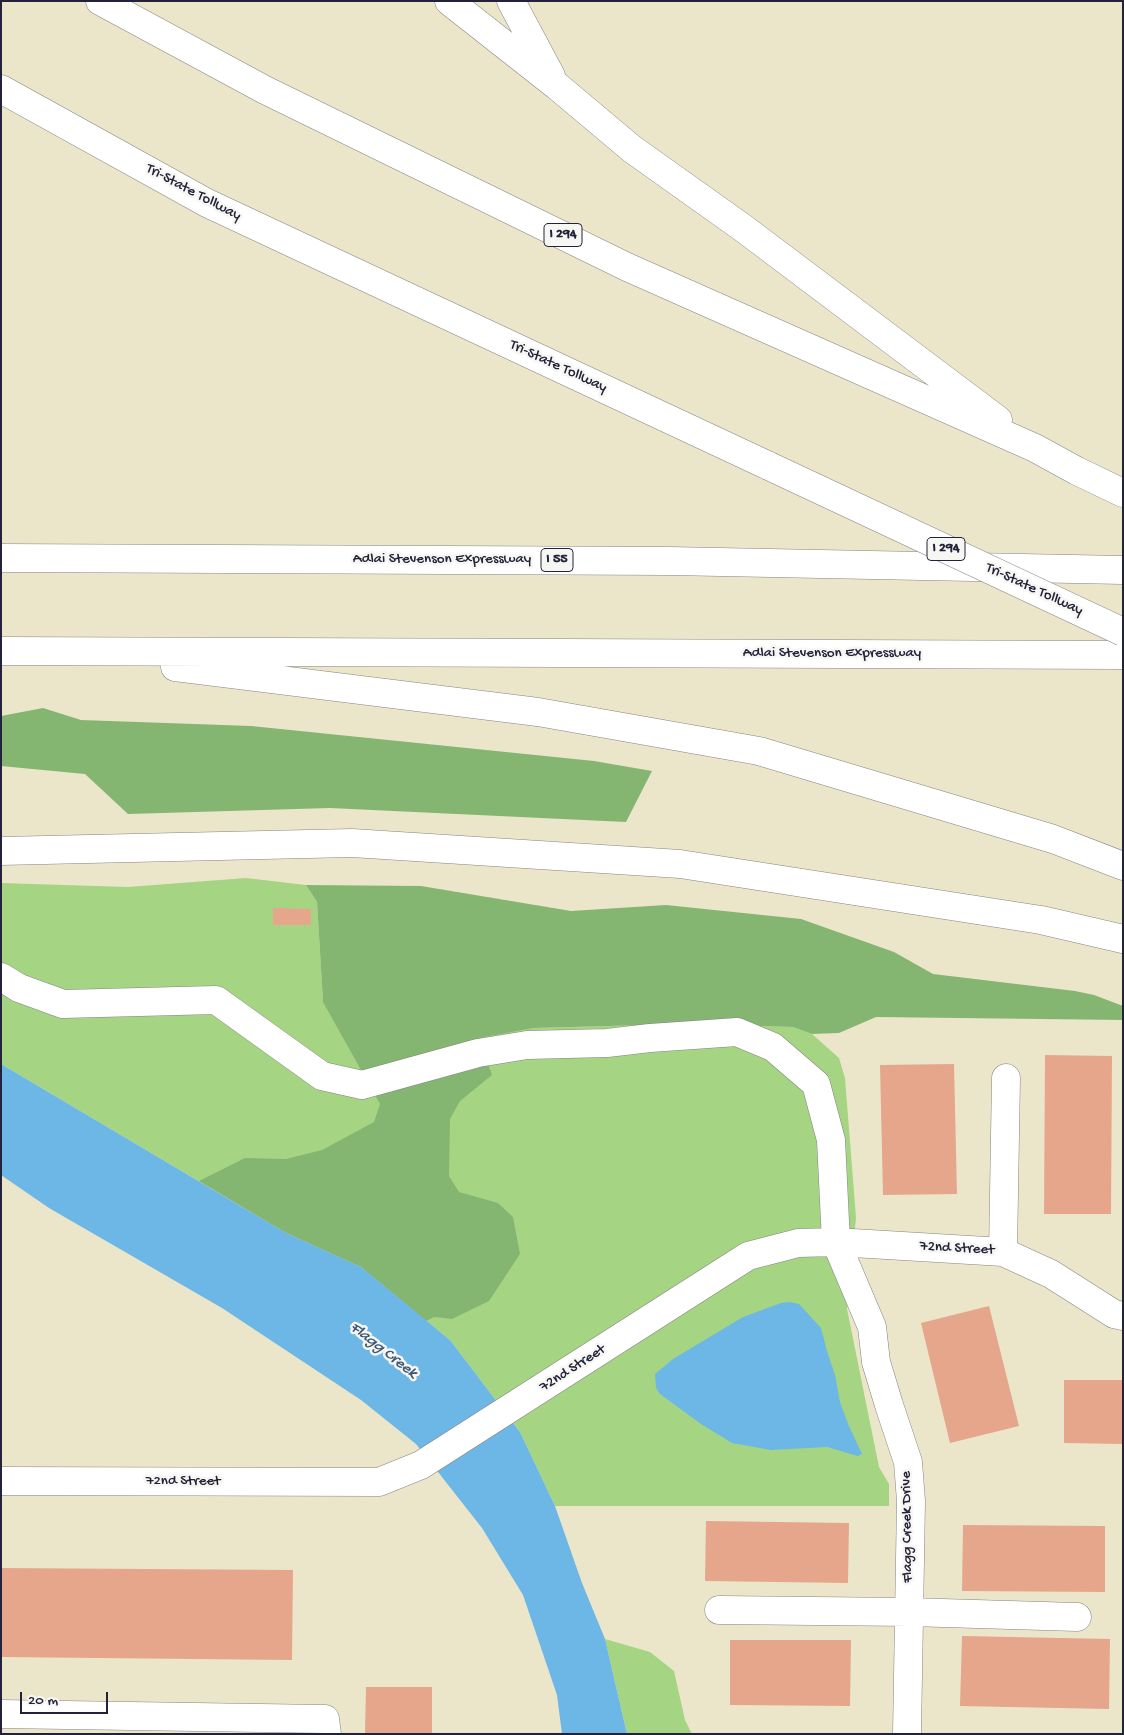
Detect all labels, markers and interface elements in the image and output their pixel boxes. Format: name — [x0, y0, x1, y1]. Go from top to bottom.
street label: Tri-State Tollway — [142, 160, 244, 226]
road number: I 294 — [544, 224, 582, 246]
street label: Tri-State Tollway — [506, 337, 610, 397]
road number: I 294 — [927, 538, 965, 560]
road number: I 55 — [541, 548, 573, 572]
street label: Adlai Stevenson Expressway — [353, 551, 531, 569]
street label: Tri-State Tollway — [982, 560, 1086, 620]
street label: Adlai Stevenson Expressway — [743, 645, 921, 663]
street label: 72nd Street — [919, 1238, 995, 1260]
water label: Flagg Creek — [345, 1319, 421, 1383]
street label: 72nd Street — [537, 1341, 609, 1397]
street label: Flagg Creek Drive — [898, 1471, 918, 1583]
street label: 72nd Street — [146, 1473, 220, 1491]
scale bar — [22, 1682, 110, 1714]
text: 20 m — [28, 1692, 58, 1710]

